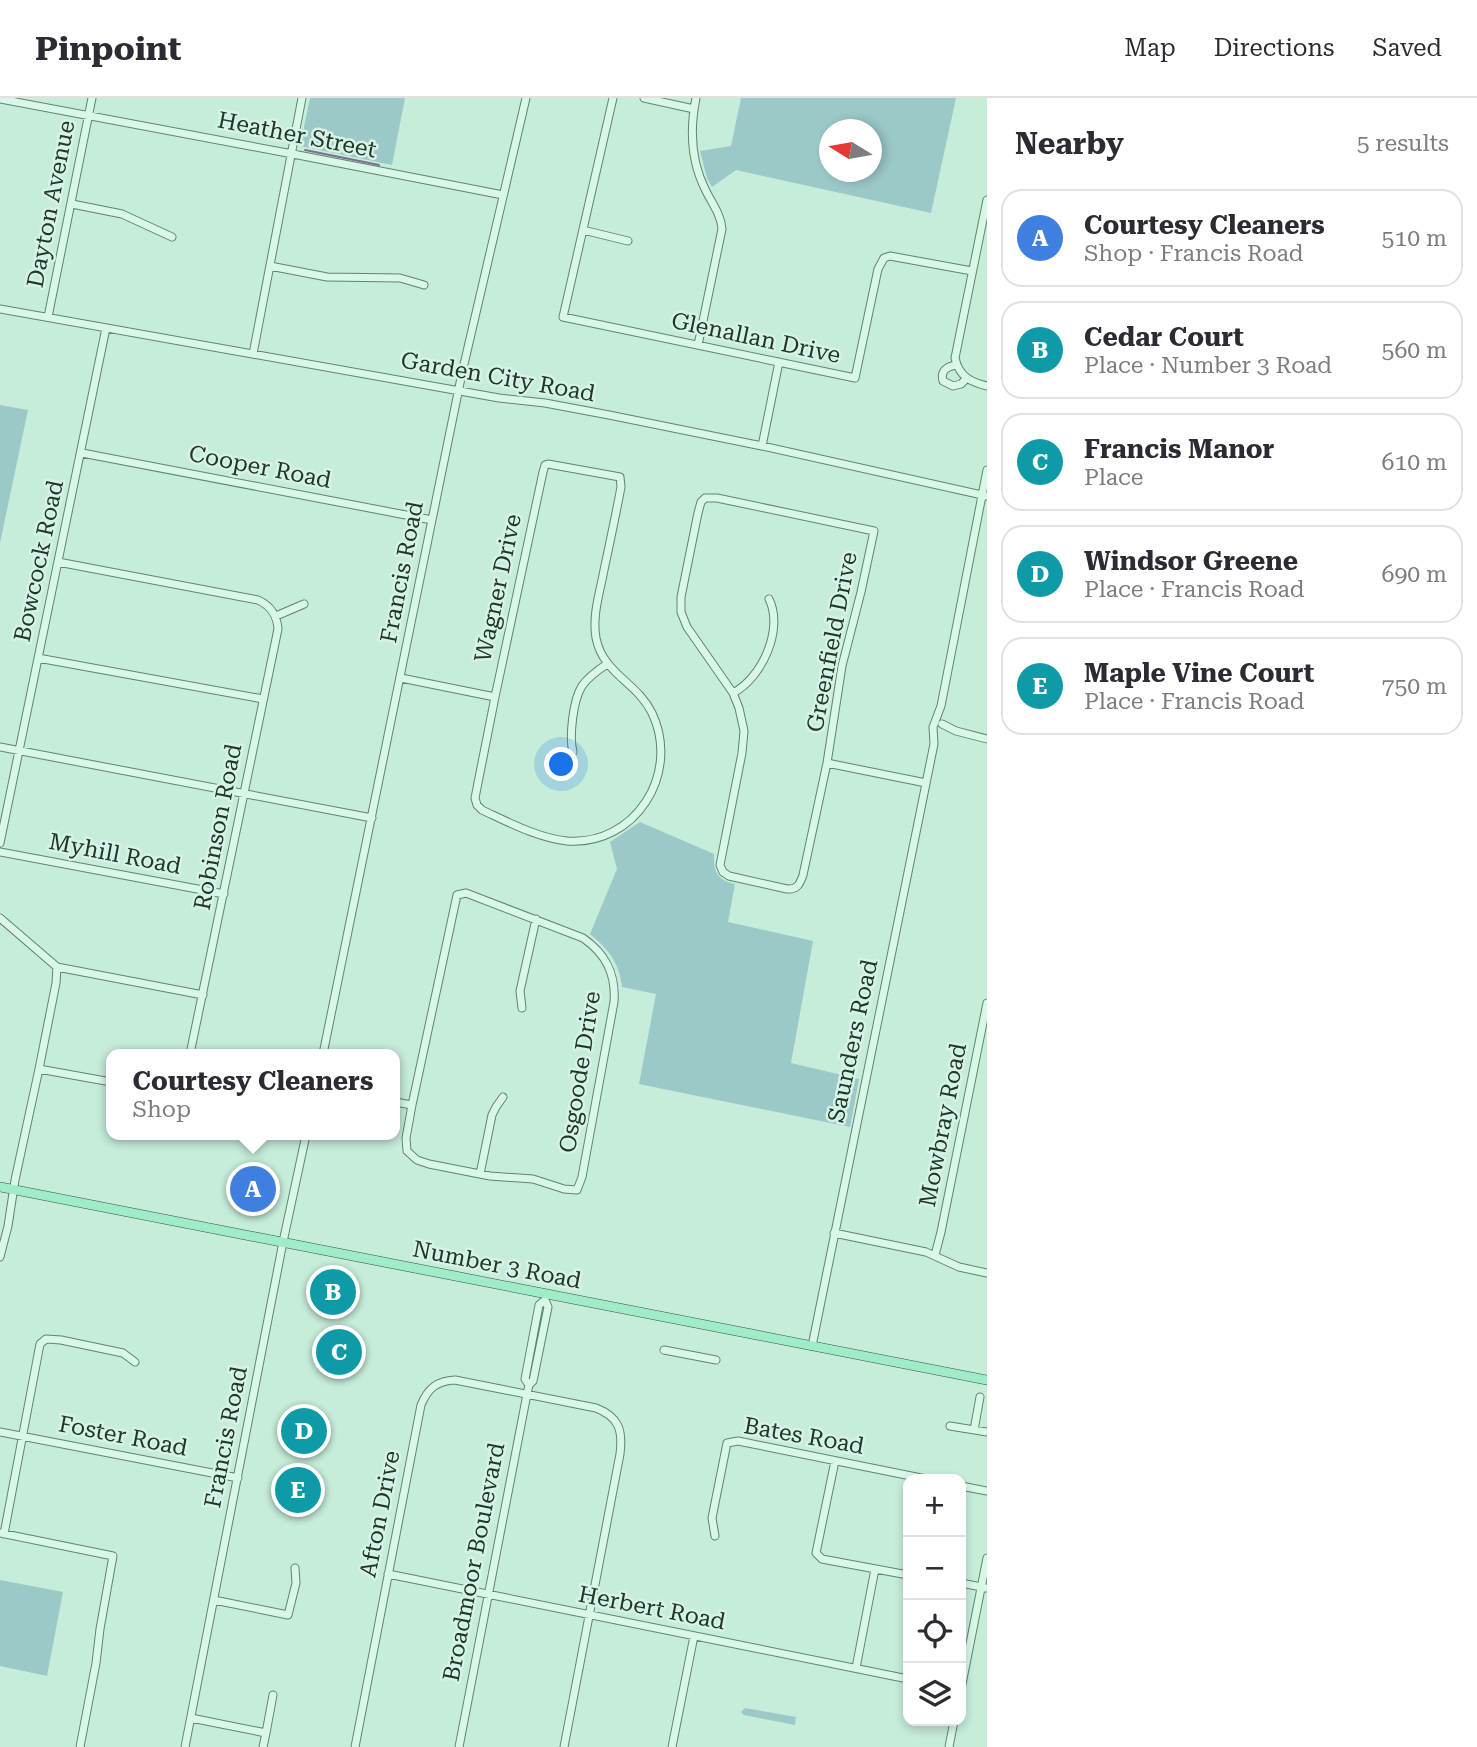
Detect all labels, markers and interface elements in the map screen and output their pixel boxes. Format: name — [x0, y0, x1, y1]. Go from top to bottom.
text: Pinpoint — [35, 29, 181, 68]
text: Map — [1124, 34, 1176, 62]
text: Directions — [1214, 34, 1334, 62]
text: Saved — [1372, 34, 1442, 62]
street label: Heather Street — [215, 106, 379, 164]
street label: Dayton Avenue — [22, 118, 80, 290]
north arrow — [819, 119, 882, 182]
text: Nearby — [1015, 126, 1124, 161]
text: 5 results — [1357, 130, 1449, 157]
text: Courtesy Cleaners — [1084, 210, 1325, 240]
text: A — [1032, 225, 1048, 252]
text: 510 m — [1382, 225, 1447, 252]
text: Shop · Francis Road — [1084, 240, 1303, 267]
street label: Glenallan Drive — [669, 307, 843, 369]
text: Cedar Court — [1084, 322, 1244, 352]
text: B — [1032, 337, 1048, 364]
text: 560 m — [1382, 337, 1447, 364]
street label: Garden City Road — [399, 347, 597, 407]
text: Place · Number 3 Road — [1084, 352, 1332, 379]
text: Francis Manor — [1084, 434, 1274, 464]
street label: Cooper Road — [187, 440, 334, 494]
text: C — [1032, 449, 1048, 476]
text: 610 m — [1382, 449, 1447, 476]
text: Place — [1084, 464, 1143, 491]
street label: Bowcock Road — [9, 478, 69, 644]
street label: Francis Road — [375, 499, 429, 645]
street label: Wagner Drive — [469, 511, 527, 665]
text: Windsor Greene — [1084, 546, 1298, 576]
street label: Greenfield Drive — [801, 550, 863, 734]
text: D — [1031, 561, 1049, 588]
text: 690 m — [1382, 561, 1447, 588]
text: Place · Francis Road — [1084, 576, 1305, 603]
text: Maple Vine Court — [1084, 658, 1314, 688]
text: E — [1033, 673, 1047, 700]
text: 750 m — [1382, 673, 1447, 700]
text: Place · Francis Road — [1084, 688, 1305, 715]
street label: Robinson Road — [189, 741, 247, 912]
your location — [544, 747, 578, 781]
street label: Myhill Road — [47, 828, 184, 880]
street label: Saunders Road — [823, 957, 884, 1125]
street label: Osgoode Drive — [554, 989, 606, 1155]
street label: Mowbray Road — [914, 1041, 972, 1209]
popup — [106, 1049, 400, 1140]
text: Courtesy Cleaners — [133, 1066, 373, 1096]
text: Shop — [133, 1096, 191, 1123]
pin: A — [230, 1163, 276, 1215]
street label: Number 3 Road — [410, 1235, 584, 1295]
pin: B — [310, 1266, 356, 1318]
pin: C — [316, 1326, 362, 1378]
street label: Francis Road — [199, 1364, 253, 1510]
pin: D — [281, 1405, 327, 1457]
street label: Foster Road — [56, 1410, 190, 1462]
street label: Bates Road — [742, 1412, 867, 1460]
street label: Broadmoor Boulevard — [438, 1440, 510, 1684]
street label: Afton Drive — [354, 1448, 406, 1580]
pin: E — [275, 1464, 321, 1516]
map controls — [903, 1474, 966, 1726]
button: + — [903, 1474, 966, 1537]
button: − — [903, 1537, 966, 1600]
street label: Herbert Road — [576, 1581, 728, 1636]
button: locate — [903, 1600, 966, 1663]
button: layers — [903, 1663, 966, 1726]

